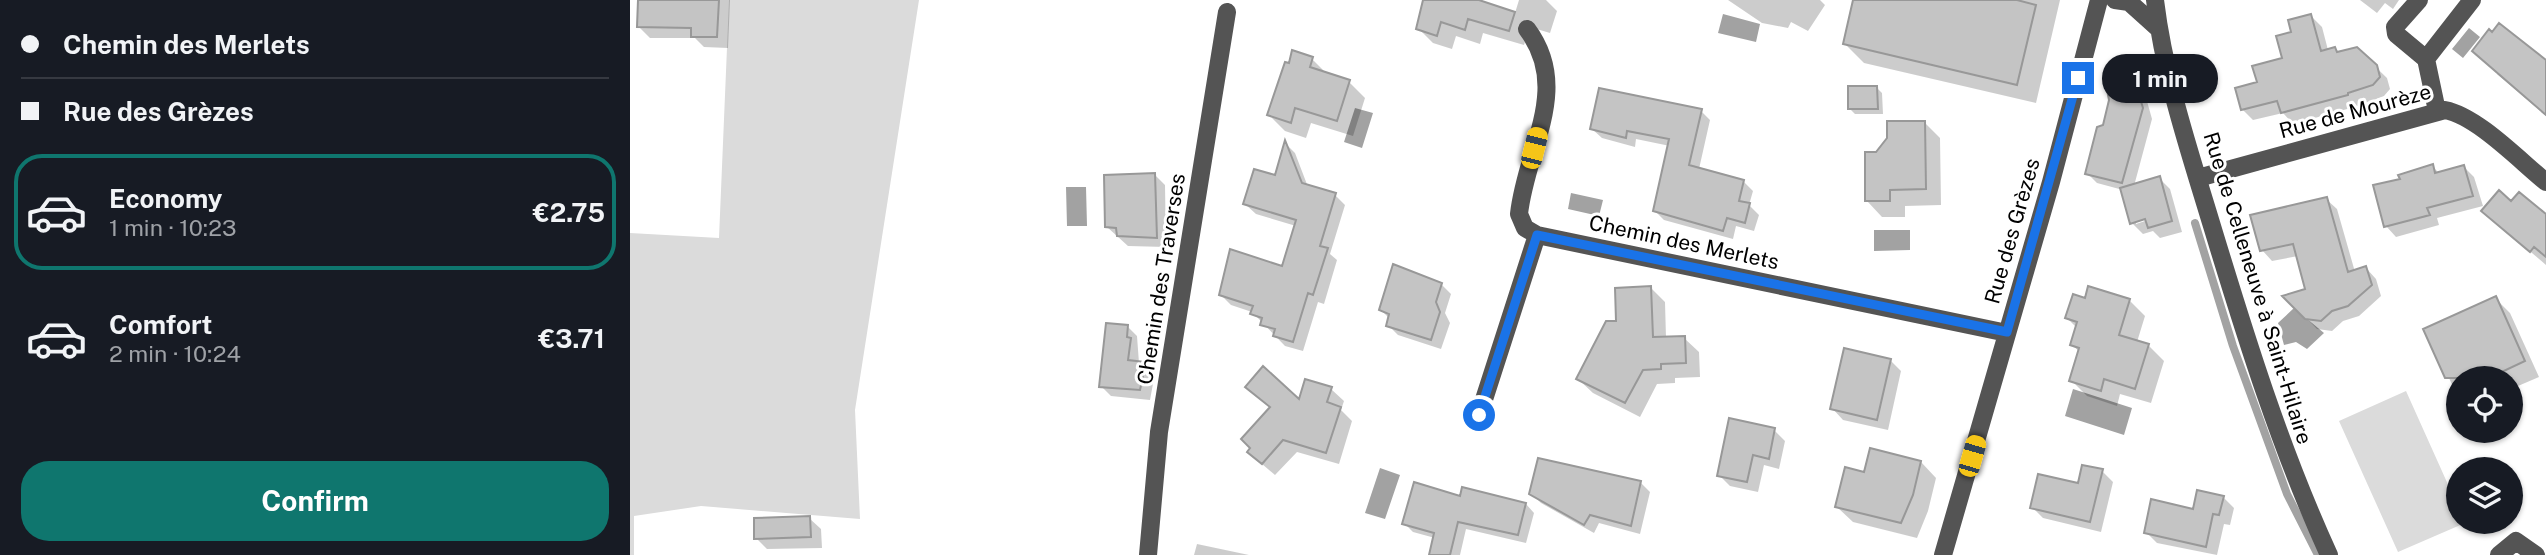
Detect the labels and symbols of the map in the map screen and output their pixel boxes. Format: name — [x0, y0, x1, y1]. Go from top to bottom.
callout: 1 min — [2102, 54, 2218, 102]
route end — [2062, 62, 2094, 94]
street label: Rue de Mourèze — [2276, 79, 2434, 143]
car — [1519, 125, 1550, 171]
street label: Rue de Celleneuve à Saint-Hilaire — [2199, 129, 2317, 447]
street label: Rue des Grèzes — [1979, 155, 2045, 307]
street label: Chemin des Traverses — [1132, 172, 1190, 386]
street label: Chemin des Merlets — [1587, 210, 1781, 274]
route start — [1463, 399, 1495, 431]
car — [1957, 433, 1988, 479]

